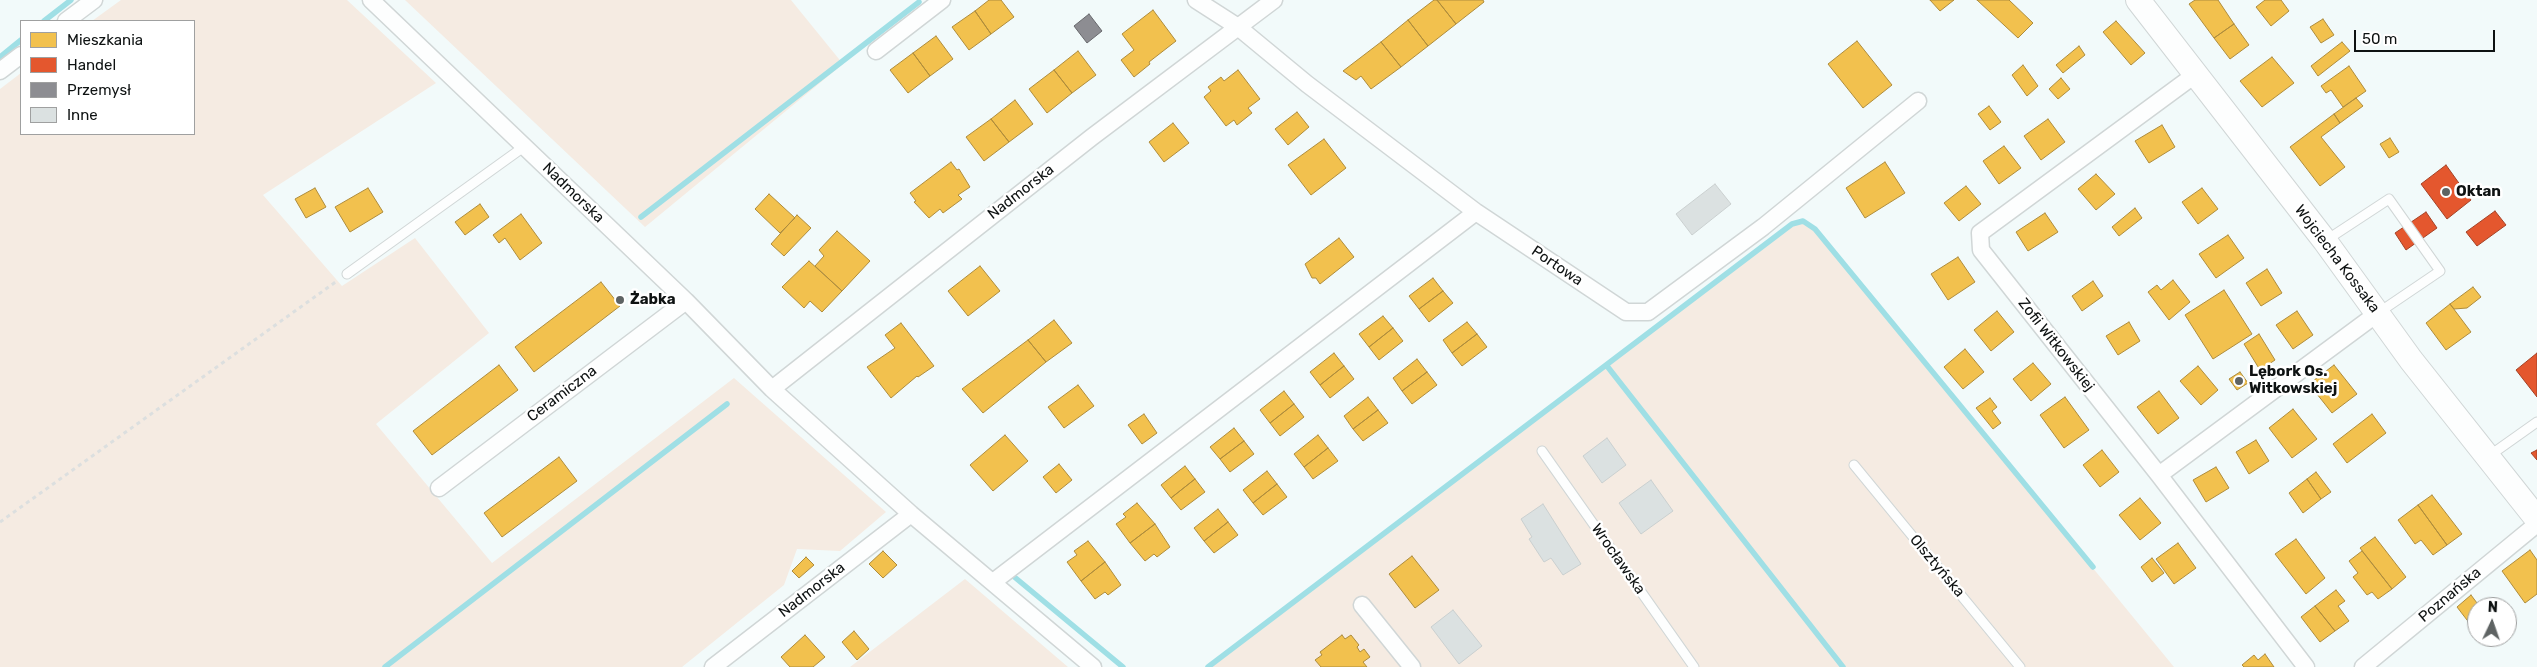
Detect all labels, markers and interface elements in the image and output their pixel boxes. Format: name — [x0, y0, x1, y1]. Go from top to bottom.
legend — [20, 20, 195, 135]
scale bar — [2357, 20, 2498, 52]
text: 50 m — [2362, 30, 2397, 48]
text: Mieszkania — [67, 31, 143, 49]
text: Handel — [67, 56, 116, 74]
text: Przemysł — [67, 81, 131, 99]
text: Inne — [67, 106, 98, 124]
street label: Nadmorska — [538, 159, 608, 227]
street label: Nadmorska — [984, 161, 1058, 223]
place label: Oktan — [2456, 183, 2501, 201]
marker: Oktan — [2440, 186, 2452, 198]
street label: Wojciecha Kossaka — [2291, 202, 2383, 316]
street label: Portowa — [1528, 242, 1586, 290]
place label: Żabka — [630, 291, 676, 309]
marker: Żabka — [614, 294, 626, 306]
street label: Zofii Witkowskiej — [2014, 295, 2098, 395]
street label: Ceramiczna — [524, 362, 600, 426]
place label: Lębork Os. Witkowskiej — [2249, 363, 2337, 398]
marker: Lębork Os. Witkowskiej — [2233, 375, 2245, 387]
street label: Wrocławska — [1587, 520, 1649, 598]
street label: Olsztyńska — [1906, 531, 1968, 601]
street label: Nadmorska — [775, 559, 849, 621]
street label: Poznańska — [2415, 564, 2485, 626]
north arrow — [2467, 597, 2517, 647]
text: N — [2487, 599, 2498, 616]

